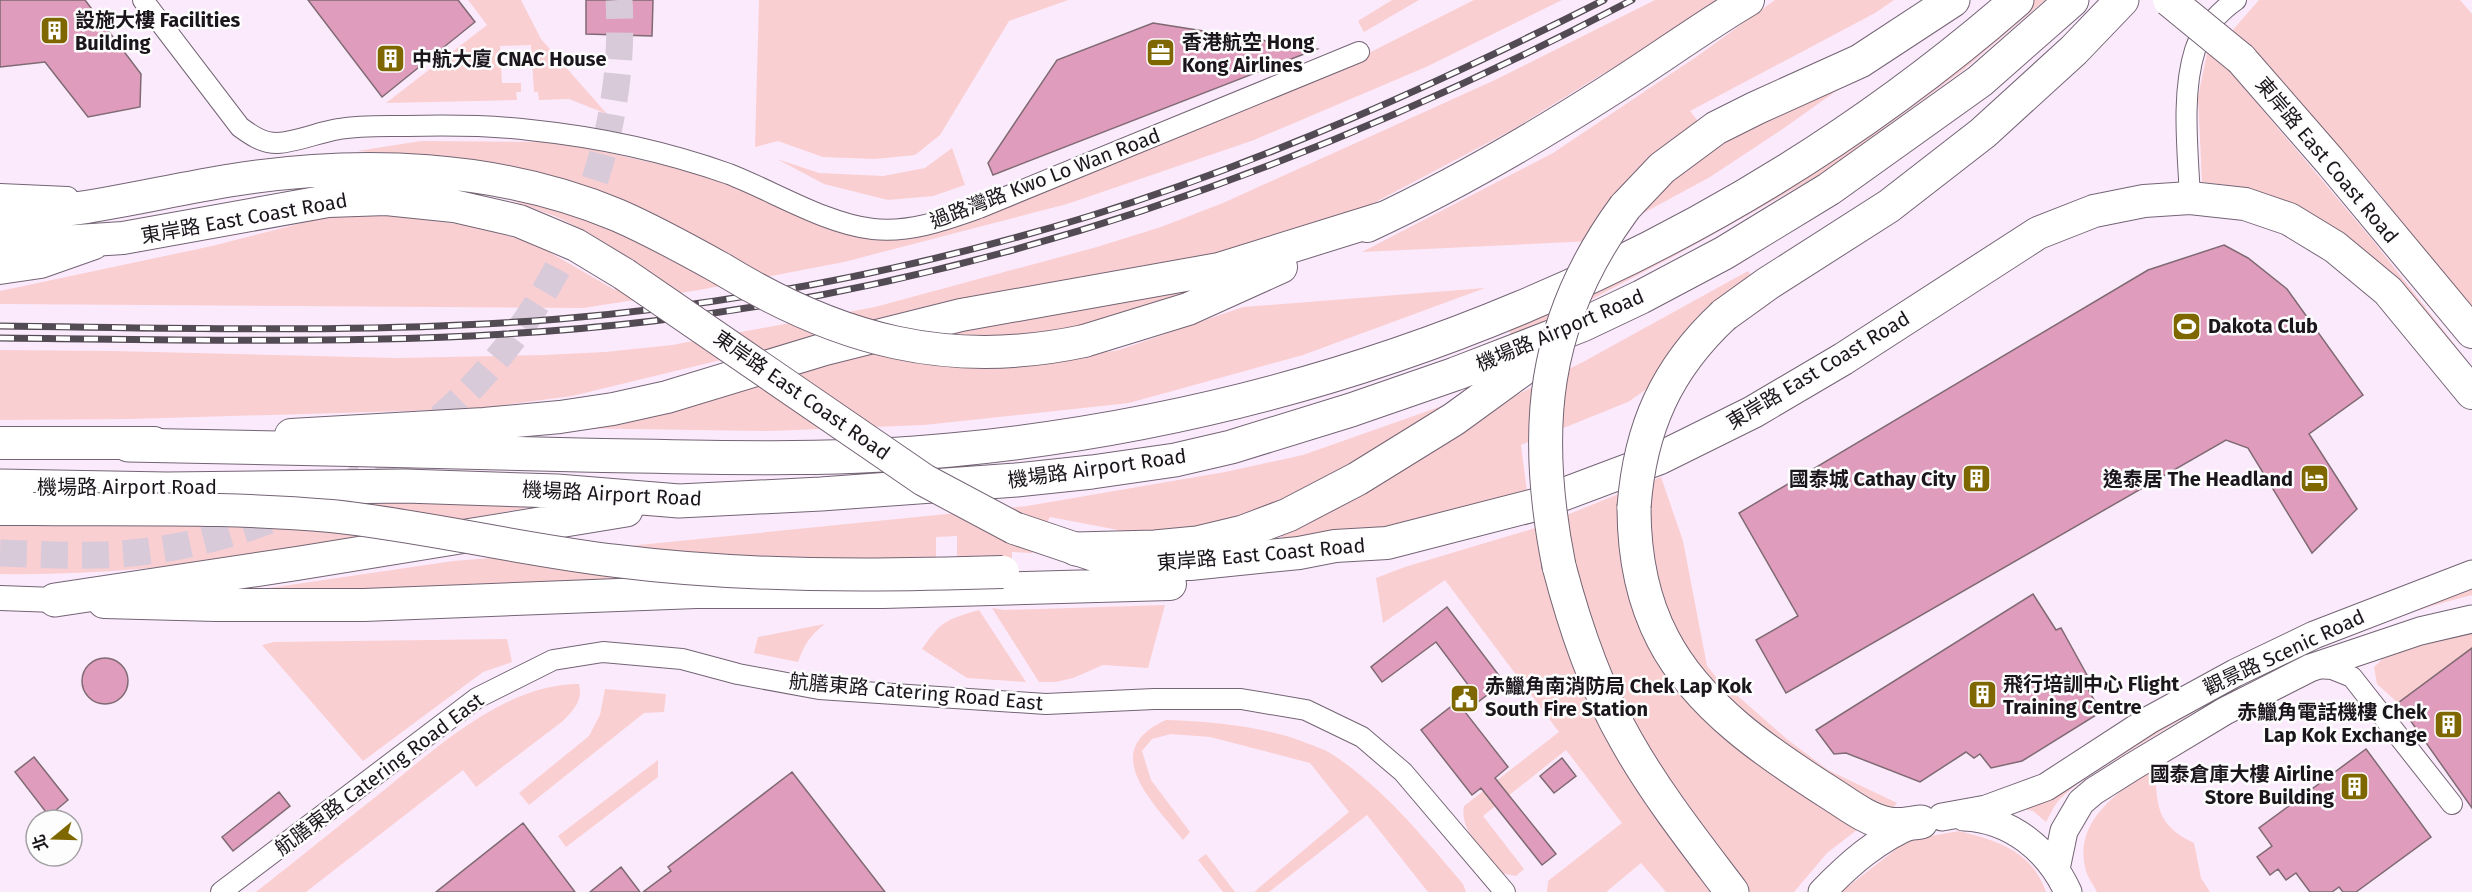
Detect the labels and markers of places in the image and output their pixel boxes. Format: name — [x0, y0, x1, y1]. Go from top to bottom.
place label: 設施大樓 Facilities Building — [75, 8, 240, 55]
building icon: 設施大樓 Facilities Building — [38, 15, 70, 47]
place label: 香港航空 Hong Kong Airlines — [1182, 30, 1315, 77]
office icon: 香港航空 Hong Kong Airlines — [1145, 37, 1177, 69]
building icon: 中航大廈 CNAC House — [375, 43, 407, 75]
place label: 中航大廈 CNAC House — [412, 47, 606, 71]
sports icon: Dakota Club — [2171, 310, 2203, 342]
place label: Dakota Club — [2208, 314, 2318, 338]
building icon: 國泰城 Cathay City — [1961, 463, 1993, 495]
hotel icon: 逸泰居 The Headland — [2298, 463, 2330, 495]
place label: 國泰城 Cathay City — [1789, 467, 1957, 491]
place label: 逸泰居 The Headland — [2103, 467, 2293, 491]
place label: 飛行培訓中心 Flight Training Centre — [2003, 672, 2179, 719]
place label: 赤鱲角南消防局 Chek Lap Kok South Fire Station — [1485, 674, 1753, 721]
building icon: 飛行培訓中心 Flight Training Centre — [1966, 679, 1998, 711]
public building icon: 赤鱲角南消防局 Chek Lap Kok South Fire Station — [1448, 682, 1480, 714]
place label: 赤鱲角電話機樓 Chek Lap Kok Exchange — [2237, 700, 2428, 747]
building icon: 赤鱲角電話機樓 Chek Lap Kok Exchange — [2432, 708, 2464, 740]
place label: 國泰倉庫大樓 Airline Store Building — [2150, 762, 2335, 809]
building icon: 國泰倉庫大樓 Airline Store Building — [2339, 770, 2371, 802]

